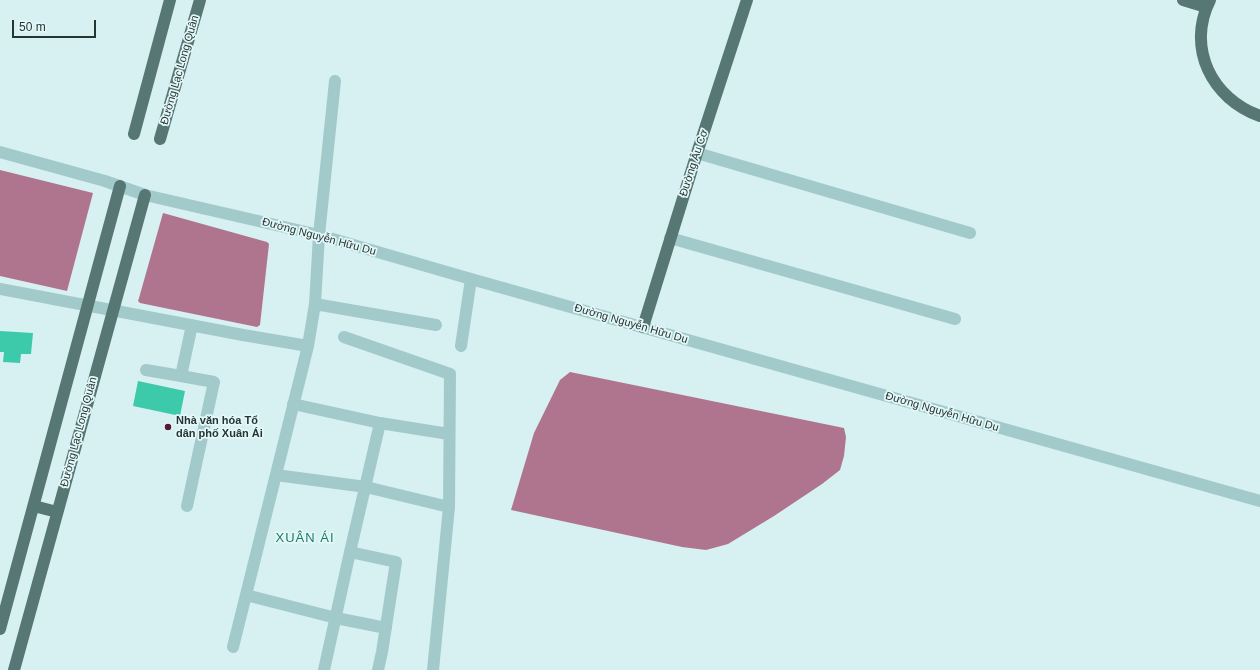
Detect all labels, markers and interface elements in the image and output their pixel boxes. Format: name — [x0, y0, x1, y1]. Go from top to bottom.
scale bar — [14, 12, 98, 38]
street label: Đường Lạc Long Quân — [158, 14, 202, 126]
text: 50 m — [19, 20, 46, 34]
street label: Đường Âu Cơ — [677, 128, 711, 198]
street label: Đường Nguyễn Hữu Du — [261, 215, 377, 259]
street label: Đường Nguyễn Hữu Du — [573, 301, 689, 347]
street label: Đường Lạc Long Quân — [58, 376, 100, 488]
street label: Đường Nguyễn Hữu Du — [884, 389, 1000, 435]
place label: Nhà văn hóa Tổ dân phố Xuân Ái — [176, 414, 263, 440]
marker: Nhà văn hóa Tổ dân phố Xuân Ái — [163, 422, 173, 432]
district label: XUÂN ÁI — [275, 530, 335, 546]

